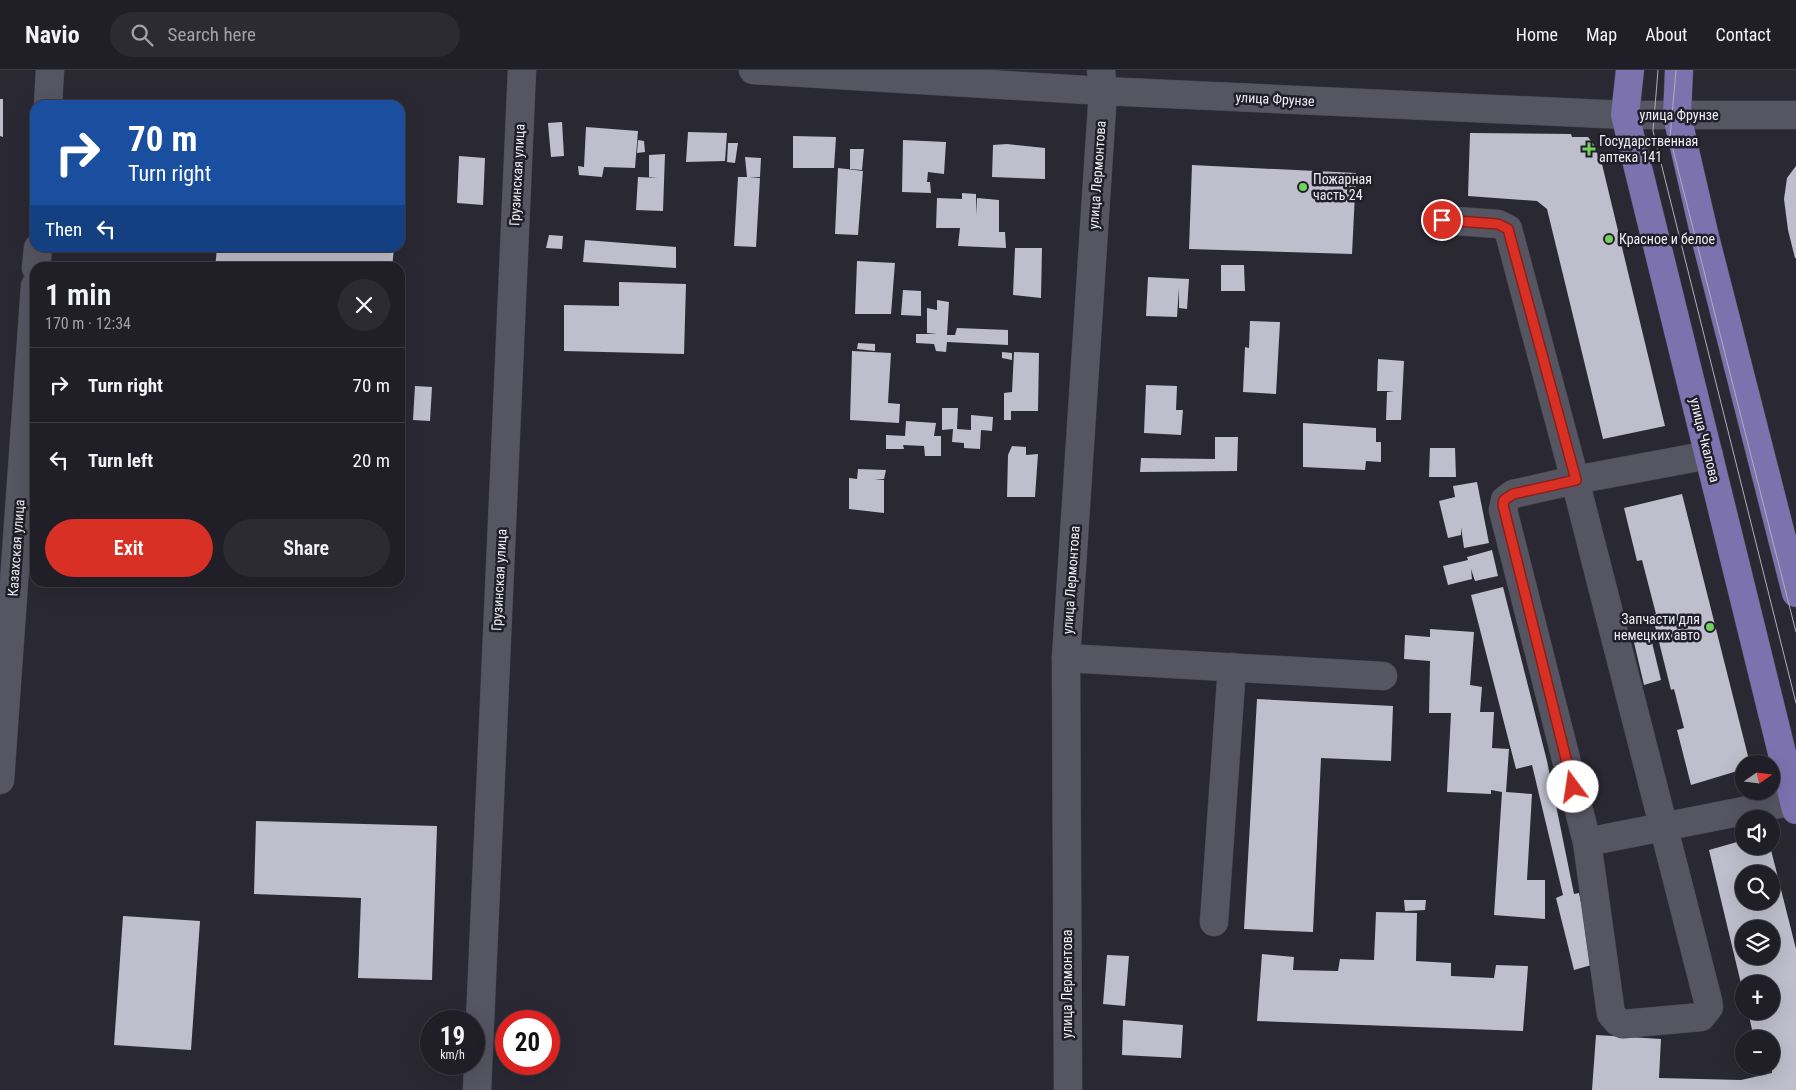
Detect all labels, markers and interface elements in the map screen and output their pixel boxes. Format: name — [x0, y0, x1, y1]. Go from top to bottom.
search box — [110, 12, 460, 57]
text: Navio — [25, 21, 80, 49]
icon: search — [128, 21, 156, 49]
text: Search here — [168, 23, 256, 46]
text: Home — [1516, 24, 1558, 45]
text: Map — [1586, 24, 1617, 45]
text: About — [1645, 24, 1687, 45]
text: Contact — [1715, 24, 1771, 45]
street label: улица Фрунзе — [1235, 89, 1315, 109]
street label: улица Фрунзе — [1639, 107, 1719, 123]
text: 70 m — [128, 119, 197, 160]
icon: right — [45, 120, 110, 185]
street label: улица Лермонтова — [1085, 120, 1109, 230]
street label: Грузинская улица — [506, 123, 528, 227]
place label: Государственная аптека 141 — [1599, 133, 1698, 165]
marker: Государственная аптека 141 — [1583, 143, 1595, 155]
text: Turn right — [128, 161, 211, 186]
place label: Пожарная часть 24 — [1313, 171, 1372, 203]
marker: Пожарная часть 24 — [1297, 181, 1309, 193]
pin — [1421, 199, 1463, 241]
icon: arrive — [1428, 206, 1456, 234]
icon: left — [92, 215, 120, 243]
text: Then — [45, 218, 82, 241]
place label: Красное и белое — [1619, 231, 1716, 247]
marker: Красное и белое — [1603, 233, 1615, 245]
text: 1 min — [45, 277, 111, 312]
button: close — [338, 279, 390, 331]
text: 170 m · 12:34 — [45, 314, 131, 333]
icon: right — [45, 371, 73, 399]
text: Turn right — [88, 374, 163, 397]
text: 70 m — [353, 374, 390, 397]
street label: улица Чкалова — [1687, 396, 1723, 484]
icon: left — [45, 446, 73, 474]
text: Turn left — [88, 449, 153, 472]
text: 20 m — [353, 449, 390, 472]
street label: Казахская улица — [5, 499, 27, 597]
button: Exit — [45, 519, 213, 577]
button: Share — [223, 519, 390, 577]
street label: улица Лермонтова — [1059, 525, 1083, 635]
street label: Грузинская улица — [488, 528, 510, 632]
place label: Запчасти для немецких авто — [1614, 611, 1700, 643]
marker: Запчасти для немецких авто — [1704, 621, 1716, 633]
north arrow — [1735, 755, 1780, 800]
map controls — [1735, 755, 1780, 1075]
position arrow — [1546, 760, 1598, 812]
button: sound — [1735, 810, 1780, 855]
button: search — [1735, 865, 1780, 910]
button: layers — [1735, 920, 1780, 965]
street label: улица Лермонтова — [1059, 930, 1075, 1038]
button: + — [1735, 975, 1780, 1020]
speed limit sign: 20 — [495, 1010, 560, 1075]
text: 19 — [440, 1022, 465, 1051]
button: − — [1735, 1030, 1780, 1075]
text: km/h — [440, 1048, 465, 1062]

